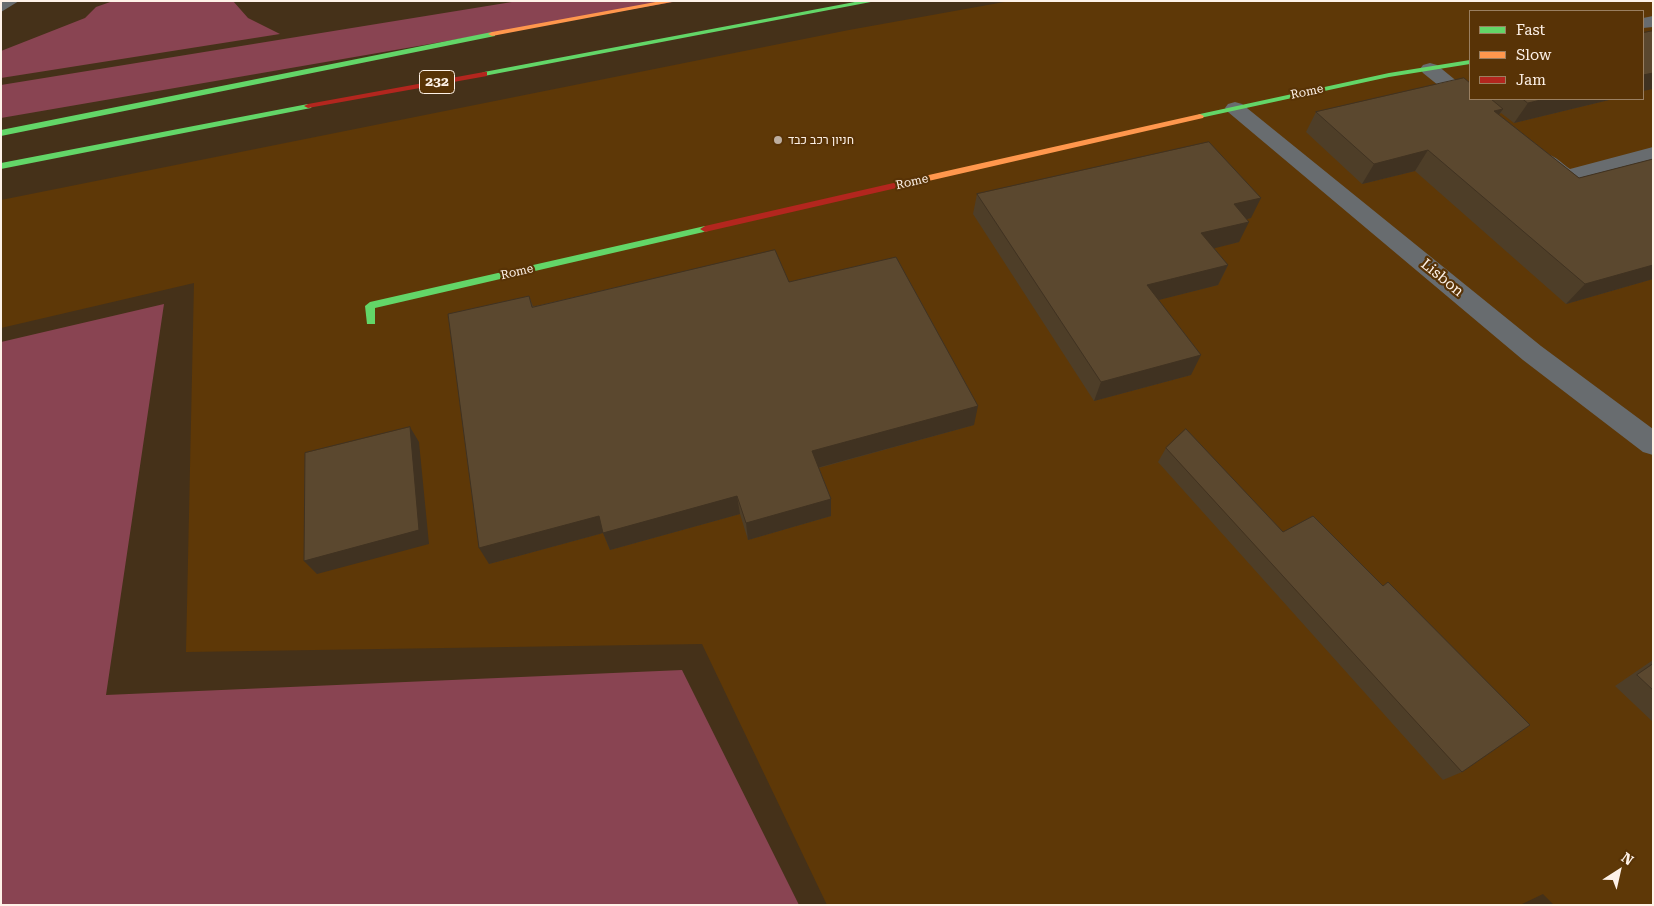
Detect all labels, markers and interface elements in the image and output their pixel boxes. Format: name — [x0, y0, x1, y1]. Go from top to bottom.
legend — [1469, 10, 1644, 100]
text: Fast — [1516, 21, 1545, 39]
text: Slow — [1516, 46, 1551, 64]
road number: 232 — [420, 70, 454, 94]
text: Jam — [1516, 71, 1546, 89]
street label: Rome — [1289, 82, 1325, 102]
place label: חניון רכב כבד — [788, 133, 854, 147]
marker: חניון רכב כבד — [772, 134, 784, 146]
street label: Rome — [894, 171, 930, 193]
street label: Lisbon — [1417, 255, 1467, 301]
street label: Rome — [499, 261, 535, 283]
north arrow — [1594, 846, 1644, 896]
text: N — [1619, 849, 1637, 868]

